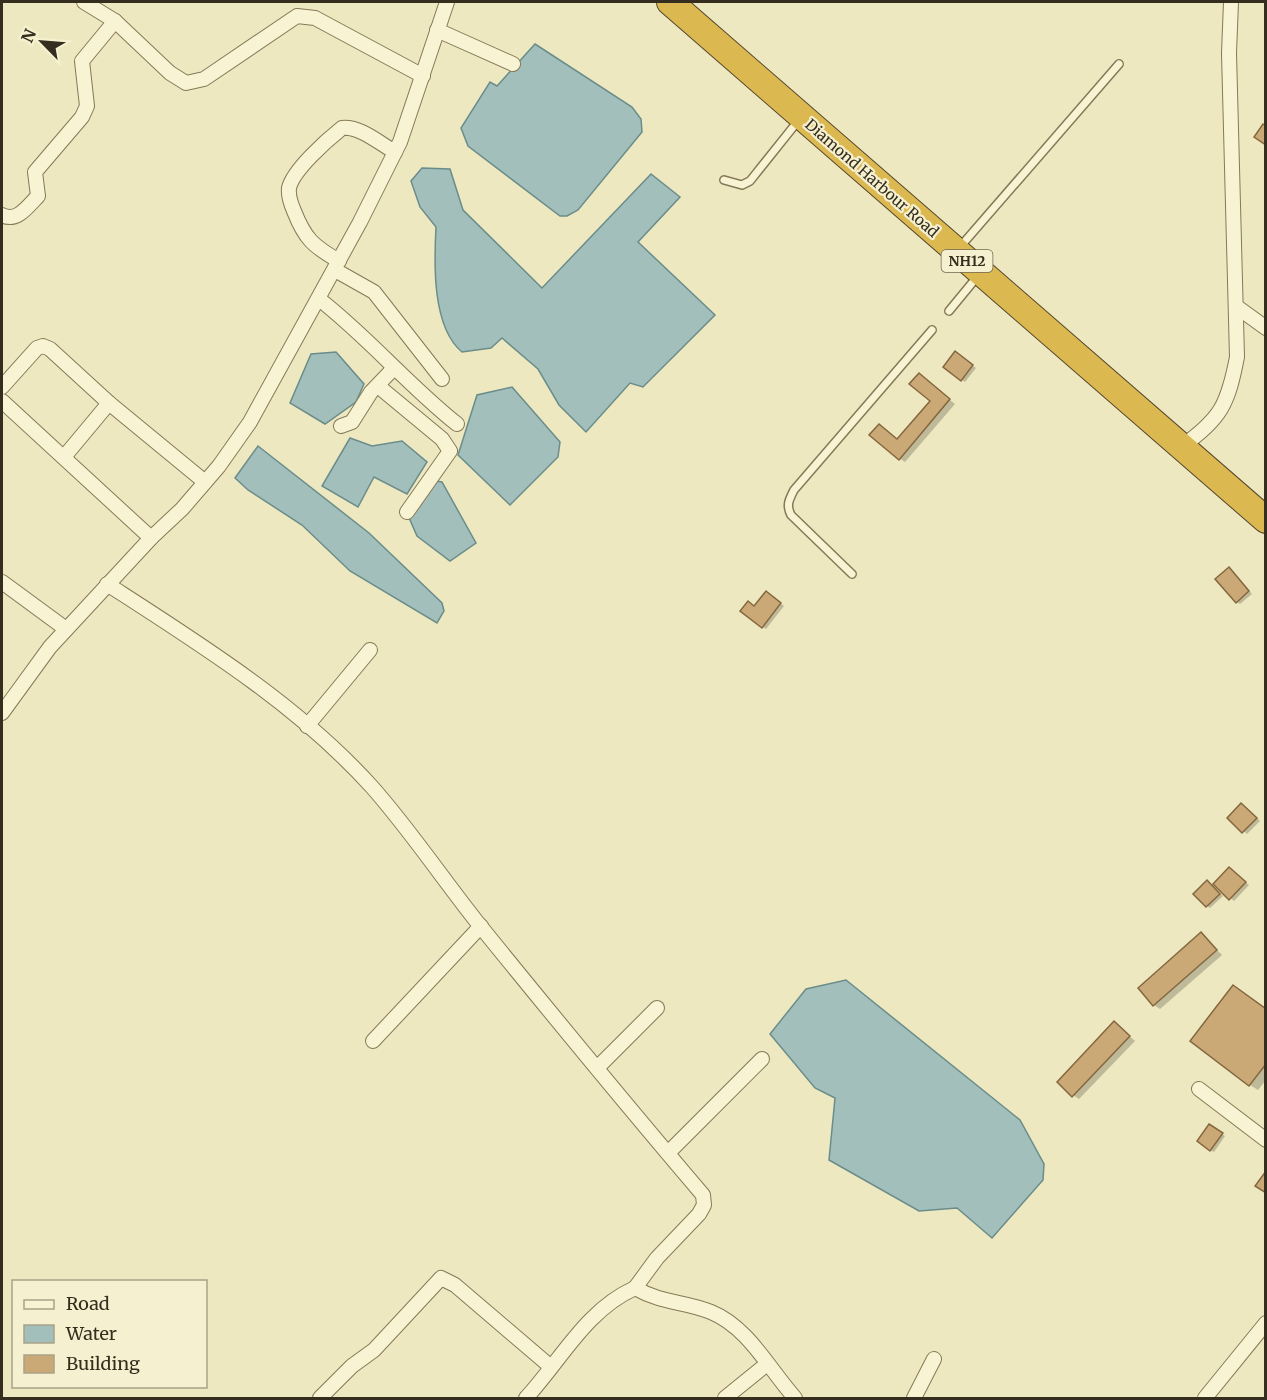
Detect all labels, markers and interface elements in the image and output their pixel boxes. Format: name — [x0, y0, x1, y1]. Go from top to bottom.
north arrow — [12, 12, 72, 72]
text: N — [17, 25, 40, 46]
street label: Diamond Harbour Road — [801, 115, 943, 241]
road number: NH12 — [942, 250, 992, 272]
legend — [12, 1280, 207, 1388]
text: Road — [66, 1292, 110, 1315]
text: Water — [65, 1322, 117, 1345]
text: Building — [66, 1352, 140, 1375]

